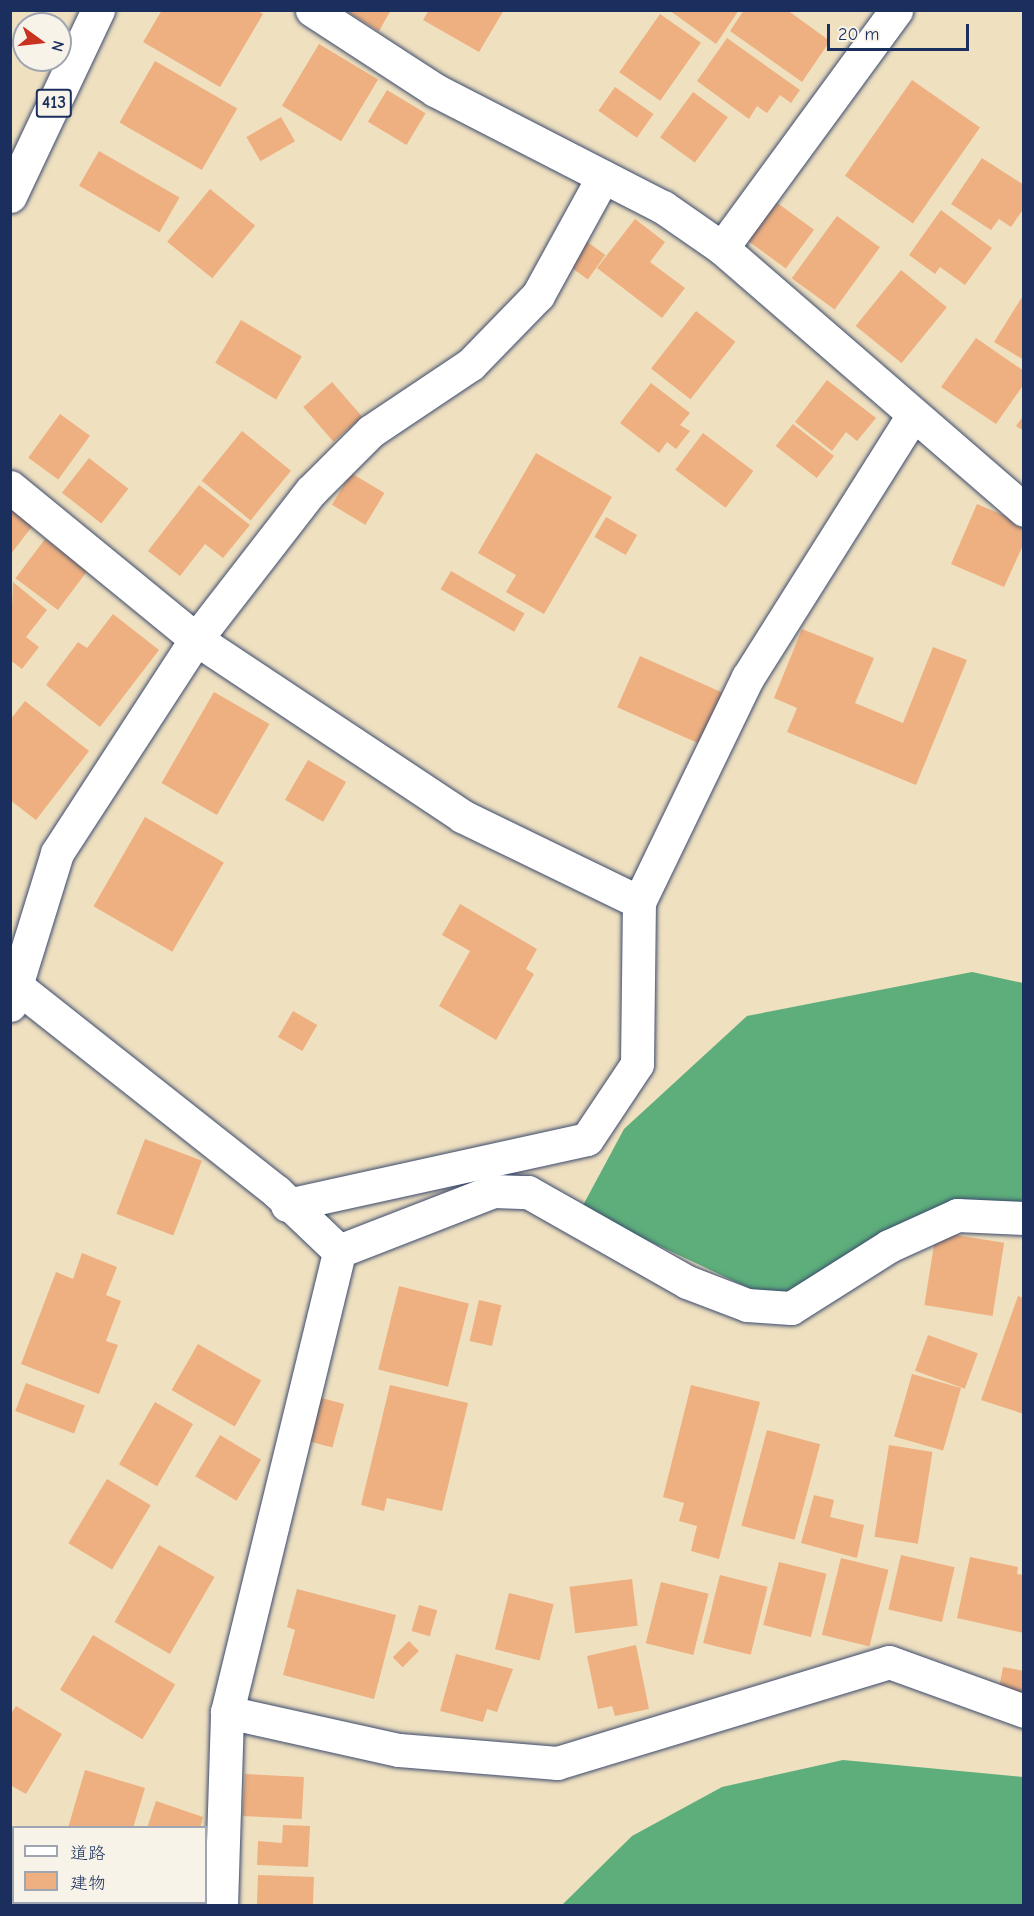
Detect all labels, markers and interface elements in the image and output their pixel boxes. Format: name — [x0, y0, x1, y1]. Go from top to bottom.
north arrow — [12, 12, 72, 72]
scale bar — [830, 12, 972, 50]
text: 20 m — [838, 24, 879, 45]
text: N — [47, 39, 67, 54]
road number: 413 — [34, 88, 74, 118]
legend — [12, 1826, 207, 1904]
text: 道路 — [70, 1843, 106, 1864]
text: 建物 — [70, 1873, 106, 1894]

